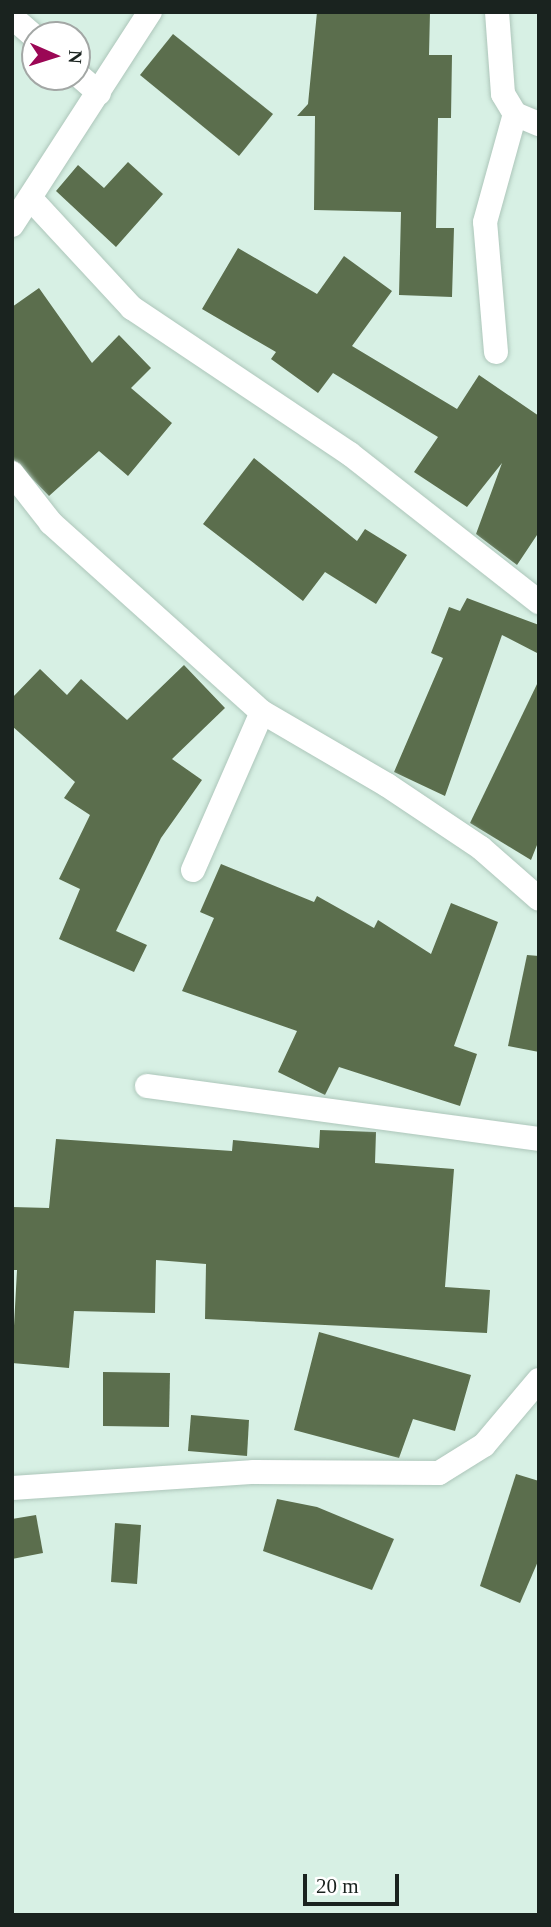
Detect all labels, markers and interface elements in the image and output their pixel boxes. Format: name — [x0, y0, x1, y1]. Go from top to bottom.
north arrow — [21, 21, 91, 91]
text: N — [65, 50, 86, 64]
scale bar — [306, 1860, 402, 1904]
text: 20 m — [316, 1874, 359, 1898]

